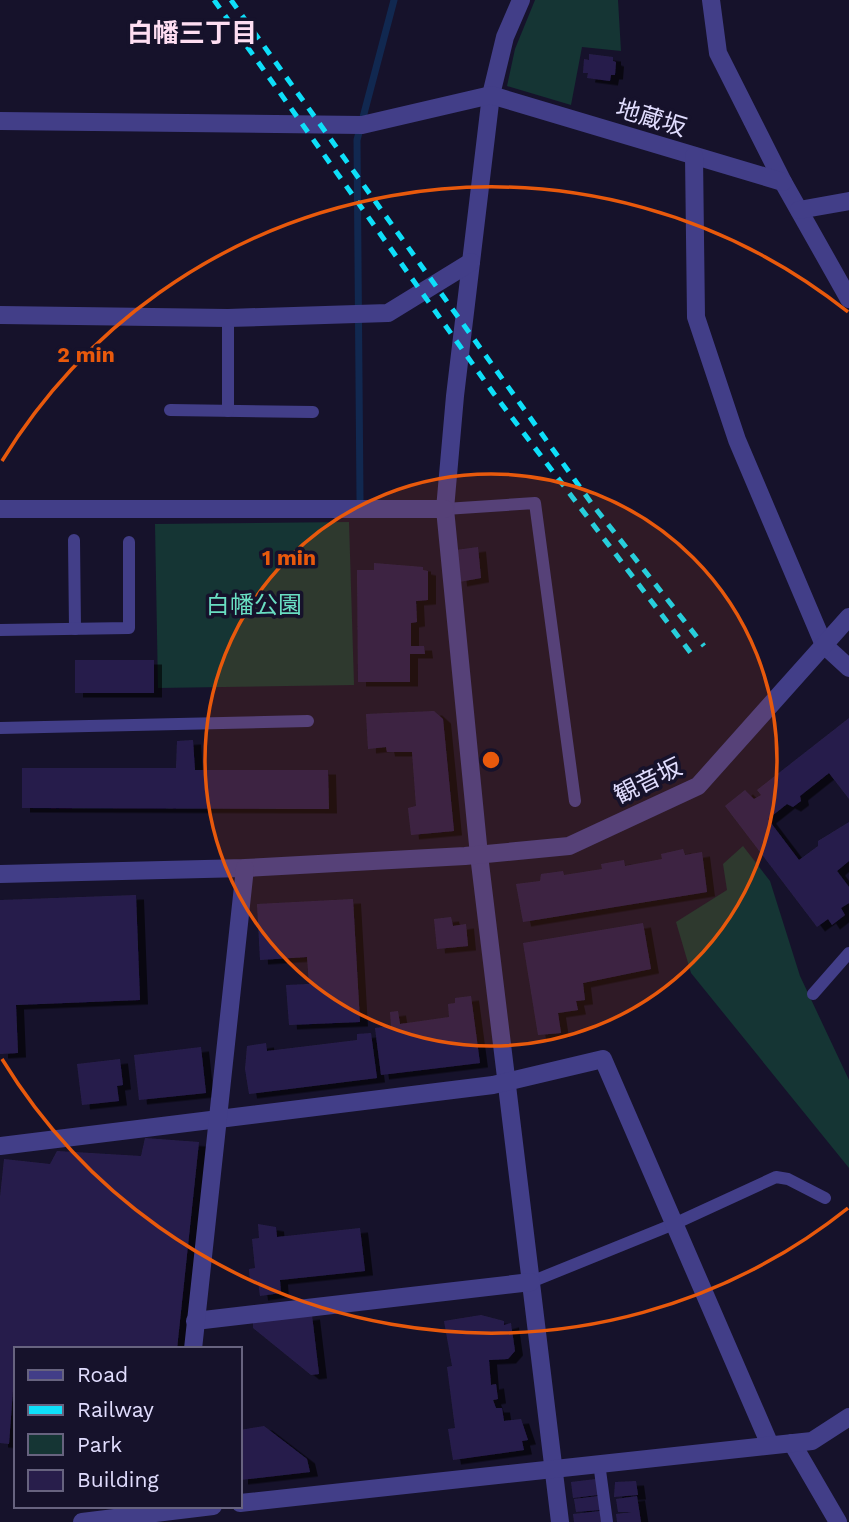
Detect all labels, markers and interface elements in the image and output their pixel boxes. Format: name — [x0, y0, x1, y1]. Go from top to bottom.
district label: 白幡三丁目 — [127, 18, 257, 48]
street label: 地蔵坂 — [612, 94, 690, 142]
text: 2 min — [57, 342, 115, 367]
text: 1 min — [262, 545, 316, 570]
park label: 白幡公園 — [206, 591, 302, 619]
centre of rings — [479, 748, 503, 772]
street label: 観音坂 — [610, 753, 686, 809]
legend — [14, 1347, 242, 1508]
text: Road — [77, 1362, 128, 1387]
text: Railway — [77, 1397, 154, 1422]
text: Park — [77, 1432, 122, 1457]
text: Building — [77, 1467, 159, 1492]

